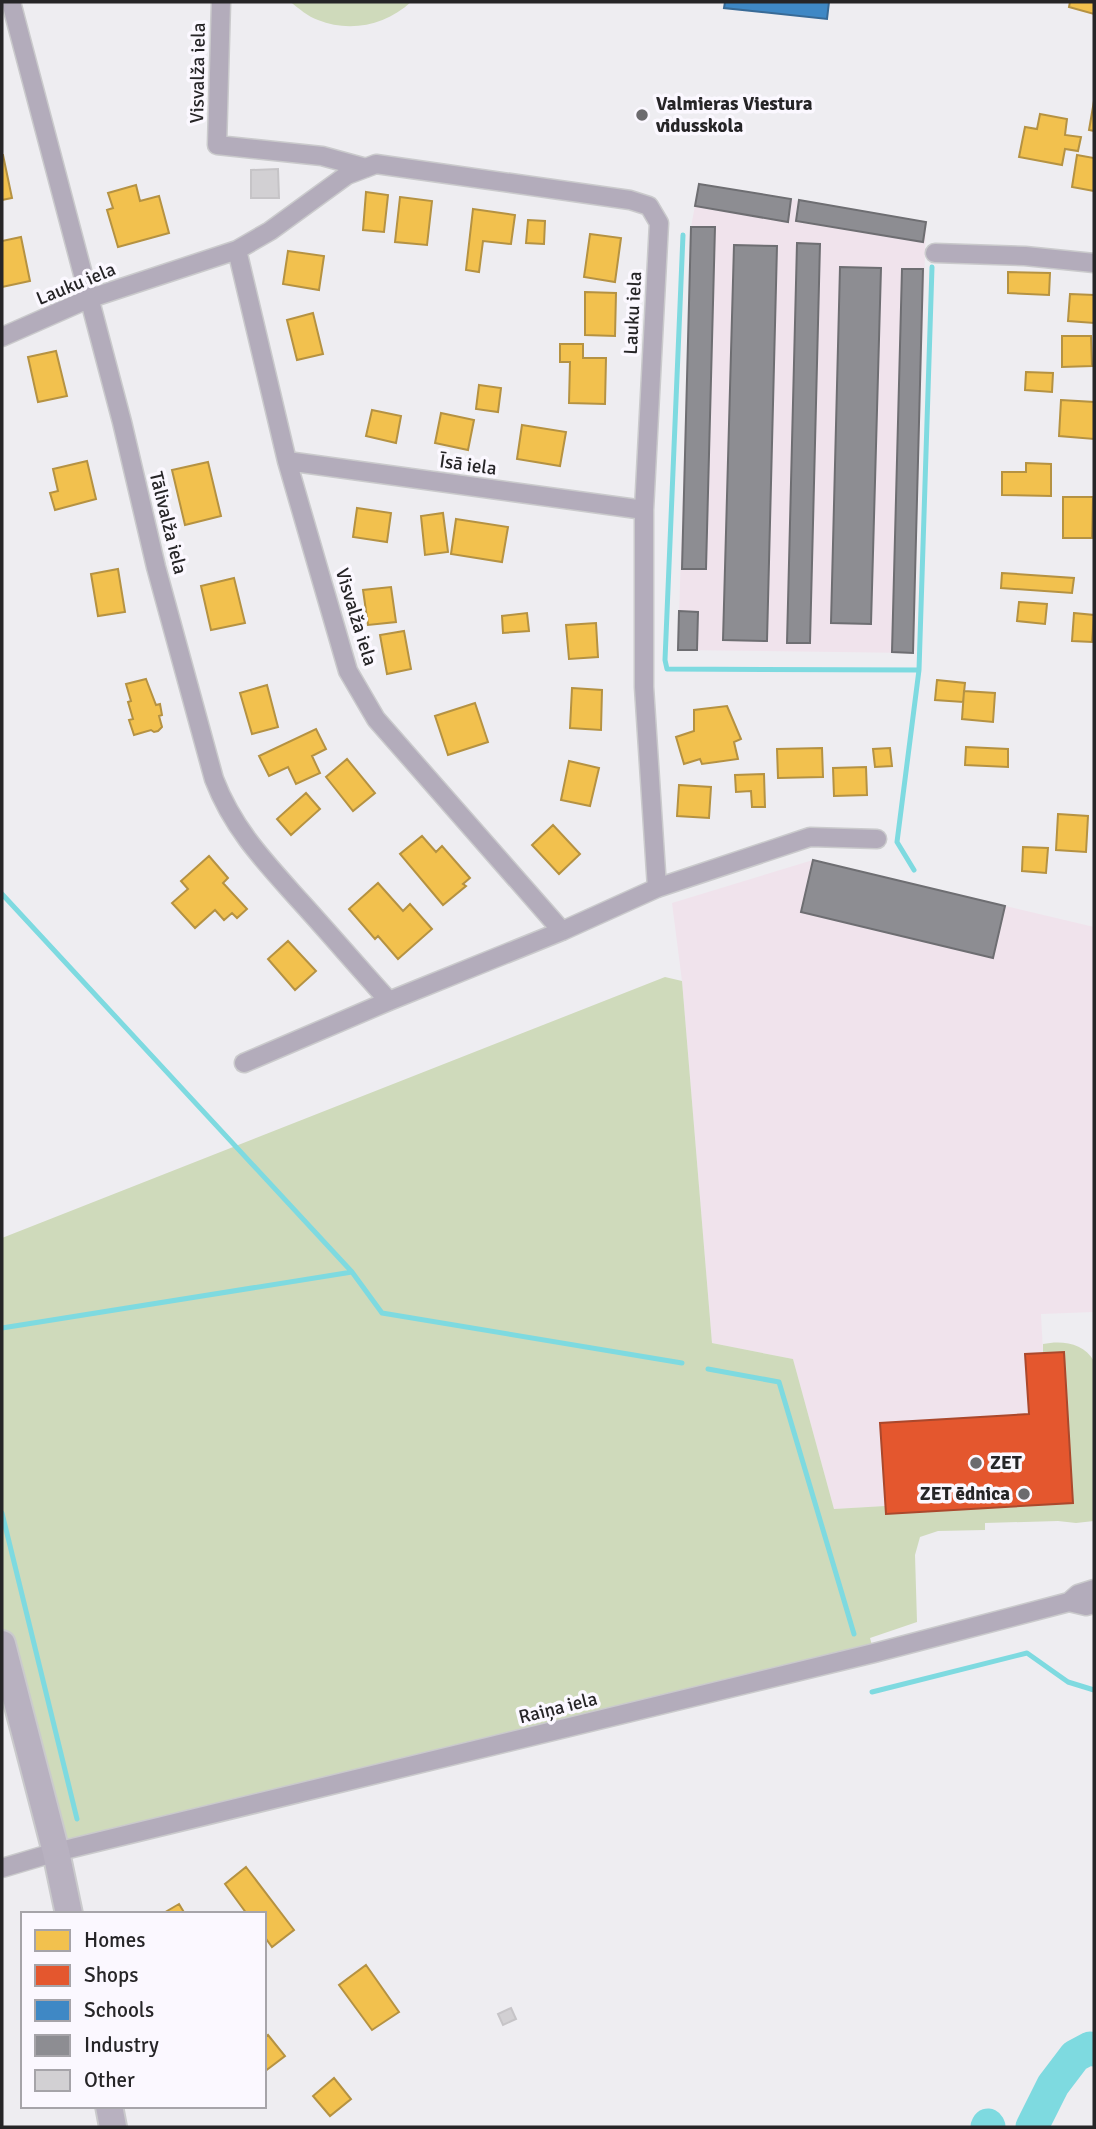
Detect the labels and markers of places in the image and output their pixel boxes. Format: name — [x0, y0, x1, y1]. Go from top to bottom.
place label: Valmieras Viestura vidusskola — [655, 92, 813, 138]
marker: Valmieras Viestura vidusskola — [634, 107, 650, 123]
place label: ZET — [990, 1451, 1022, 1475]
marker: ZET — [968, 1455, 984, 1471]
place label: ZET ēdnica — [920, 1482, 1010, 1506]
marker: ZET ēdnica — [1016, 1486, 1032, 1502]

